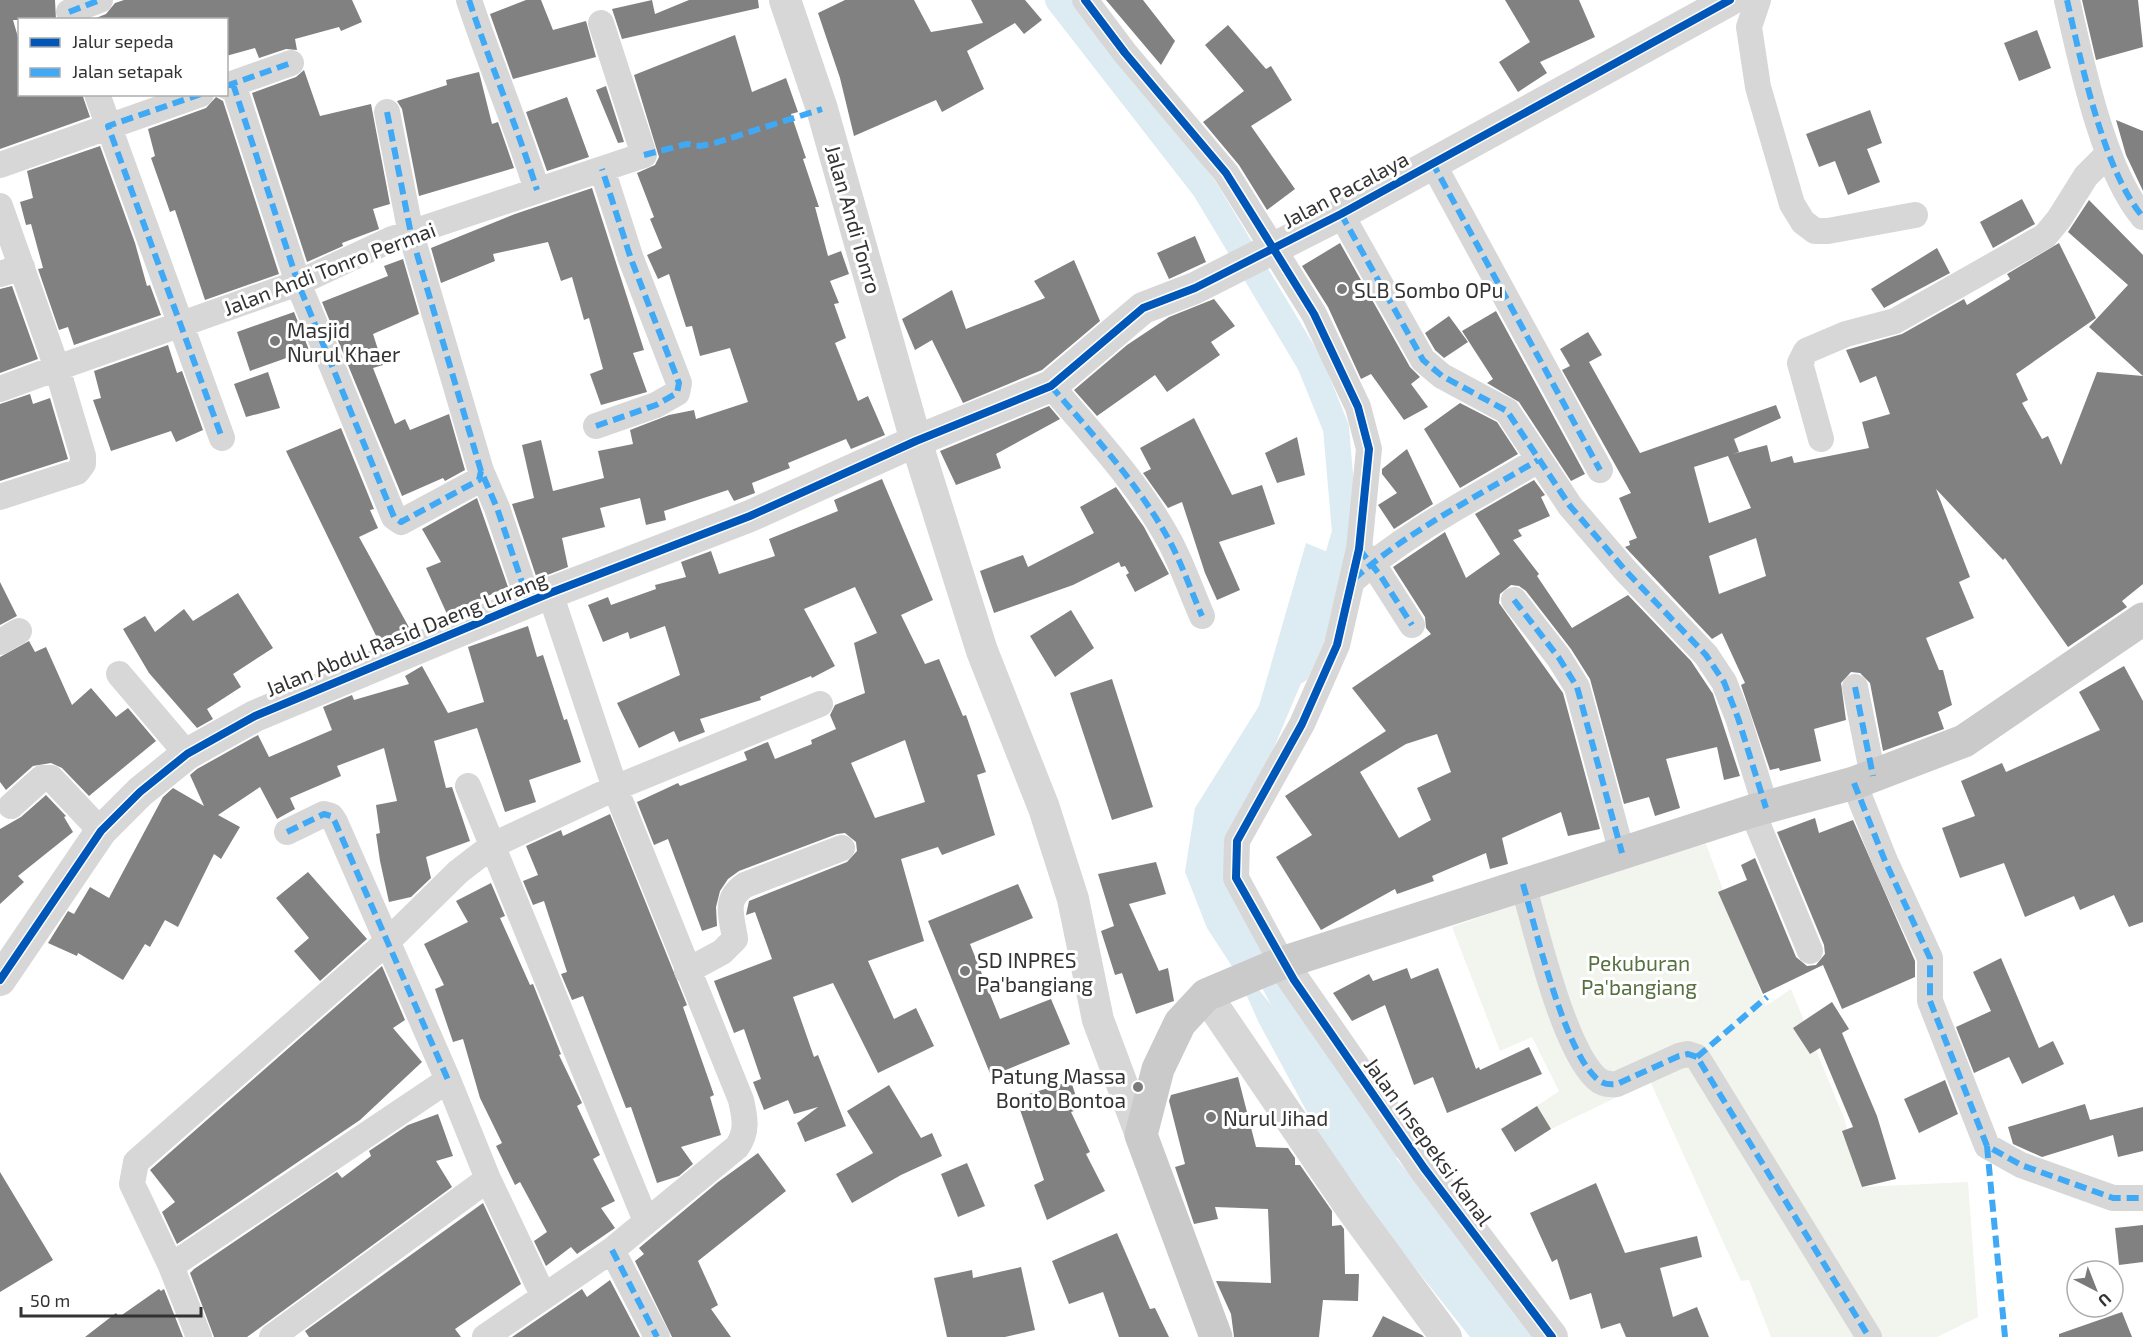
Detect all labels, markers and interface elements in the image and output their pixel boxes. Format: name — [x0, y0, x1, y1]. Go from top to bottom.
legend — [18, 18, 228, 96]
text: Jalur sepeda — [72, 30, 174, 52]
text: Jalan setapak — [72, 60, 183, 82]
street label: Jalan Andi Tonro — [821, 142, 887, 296]
street label: Jalan Pacalaya — [1278, 145, 1412, 233]
street label: Jalan Andi Tonro Permai — [219, 216, 439, 320]
place label: SLB Sombo OPu — [1354, 277, 1503, 302]
marker: SLB Sombo OPu — [1335, 282, 1349, 296]
place label: Masjid Nurul Khaer — [287, 317, 401, 366]
marker: Masjid Nurul Khaer — [268, 334, 282, 348]
street label: Jalan Abdul Rasid Daeng Lurang — [262, 565, 551, 701]
place label: SD INPRES Pa'bangiang — [977, 947, 1093, 996]
park label: Pekuburan Pa'bangiang — [1581, 950, 1697, 999]
marker: SD INPRES Pa'bangiang — [958, 964, 972, 978]
street label: Jalan Insepeksi Kanal — [1360, 1052, 1499, 1231]
place label: Patung Massa Bonto Bontoa — [991, 1063, 1126, 1112]
marker: Patung Massa Bonto Bontoa — [1131, 1080, 1145, 1094]
place label: Nurul Jihad — [1223, 1105, 1328, 1130]
marker: Nurul Jihad — [1204, 1110, 1218, 1124]
north arrow — [2065, 1259, 2125, 1319]
scale bar — [21, 1280, 201, 1318]
text: 50 m — [30, 1289, 70, 1311]
text: U — [2095, 1290, 2116, 1311]

